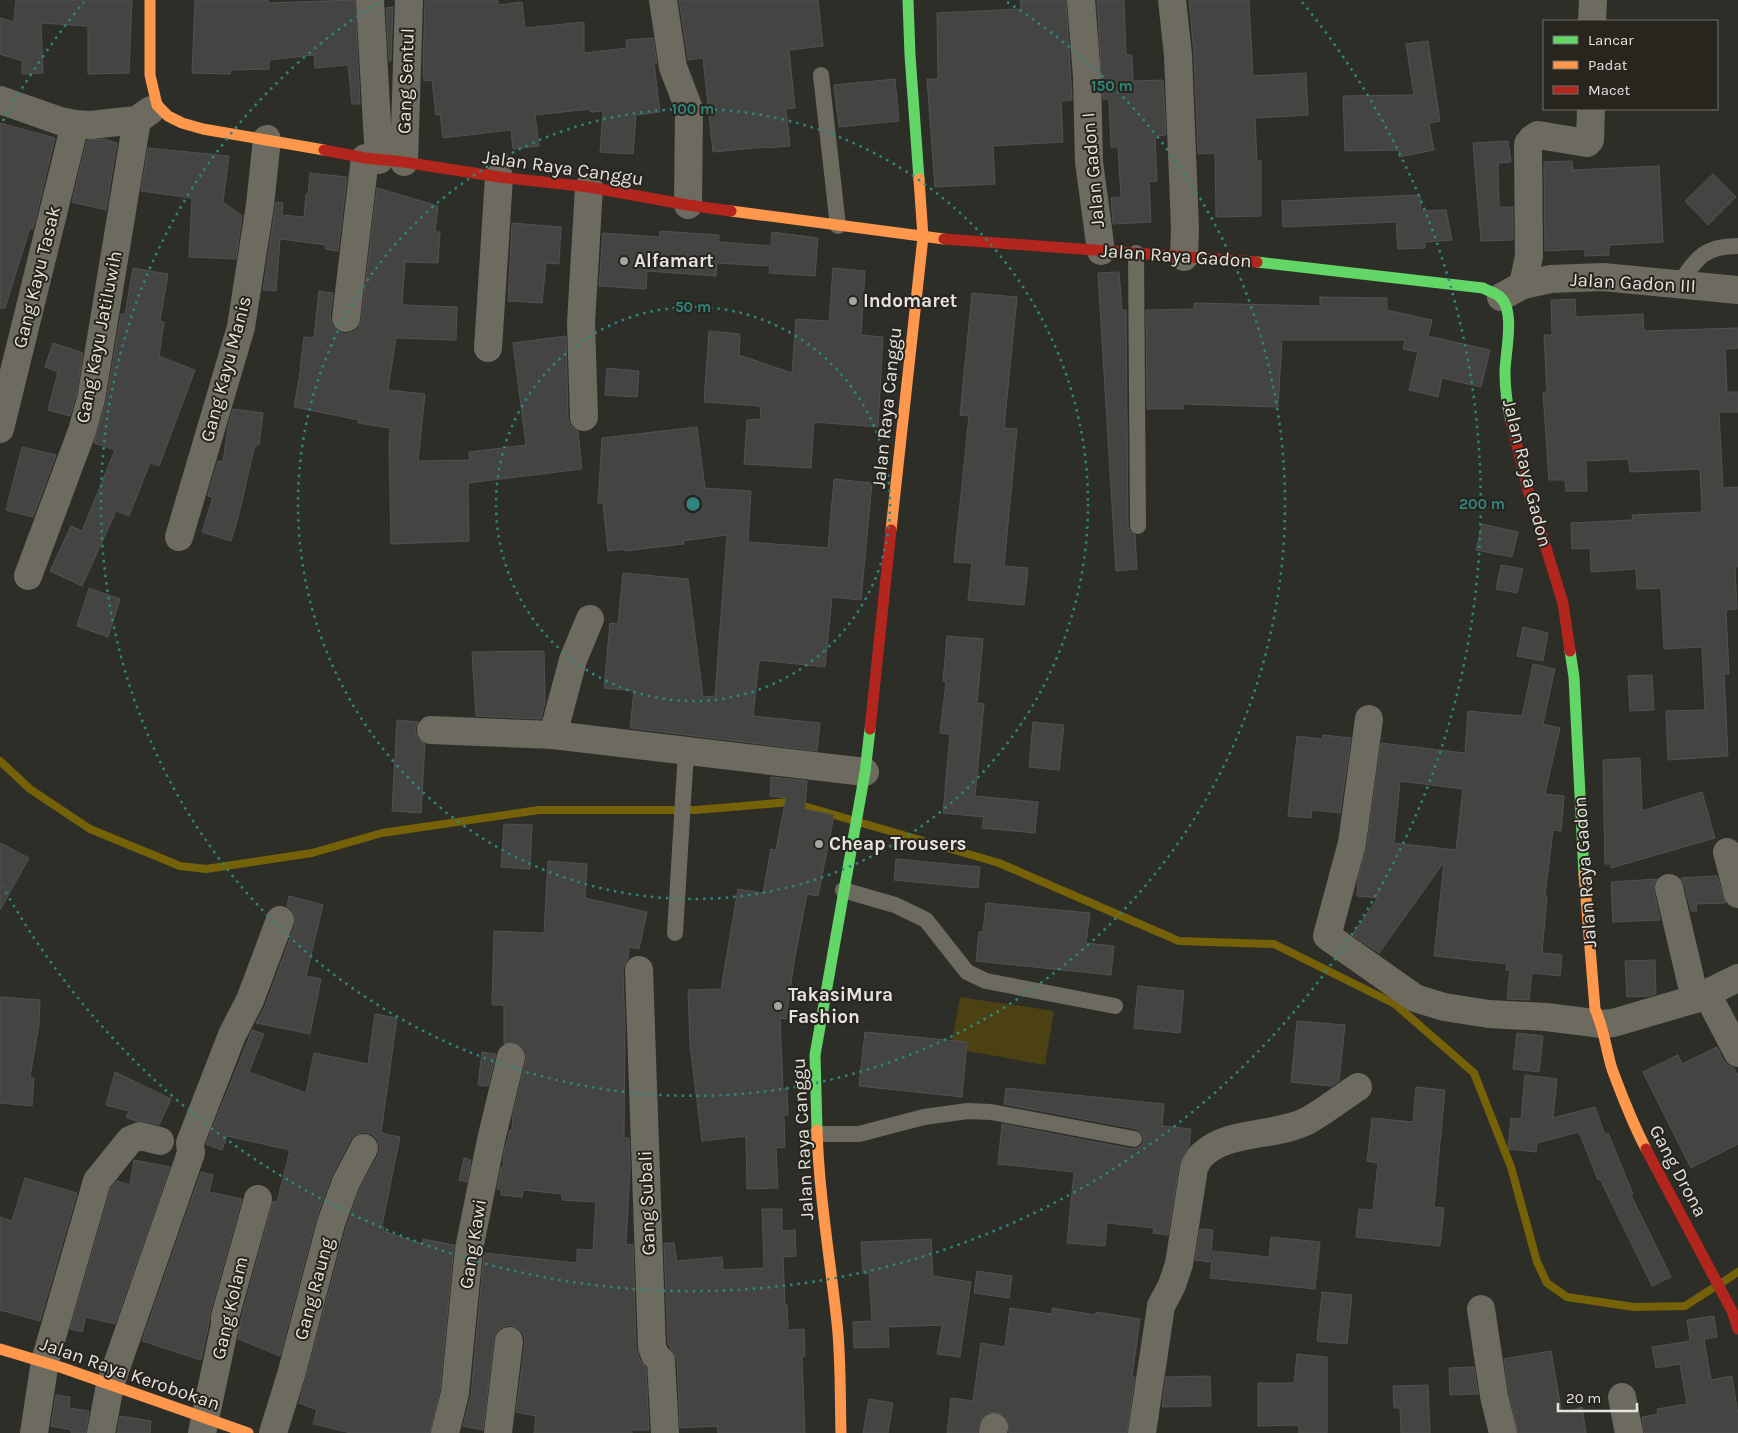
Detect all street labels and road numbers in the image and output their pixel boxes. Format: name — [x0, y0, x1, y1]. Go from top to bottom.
street label: Gang Sentul — [393, 28, 419, 134]
street label: Jalan Gadon I — [1077, 111, 1109, 229]
street label: Jalan Raya Canggu — [481, 146, 645, 190]
street label: Gang Kayu Tasak — [9, 203, 65, 350]
street label: Jalan Raya Gadon — [1100, 240, 1252, 272]
street label: Gang Kayu Jatiluwih — [72, 249, 126, 425]
street label: Jalan Gadon III — [1569, 269, 1697, 297]
street label: Gang Kayu Manis — [196, 294, 256, 444]
street label: Jalan Raya Canggu — [868, 326, 906, 490]
street label: Jalan Raya Gadon — [1498, 397, 1556, 549]
street label: Jalan Raya Gadon — [1569, 796, 1601, 948]
street label: Jalan Raya Canggu — [788, 1057, 818, 1221]
street label: Gang Drona — [1645, 1121, 1711, 1221]
street label: Gang Subali — [634, 1150, 660, 1256]
street label: Gang Kawi — [455, 1197, 491, 1291]
street label: Gang Raung — [290, 1235, 338, 1343]
street label: Gang Kolam — [207, 1254, 253, 1362]
street label: Jalan Raya Kerobokan — [37, 1333, 223, 1415]

